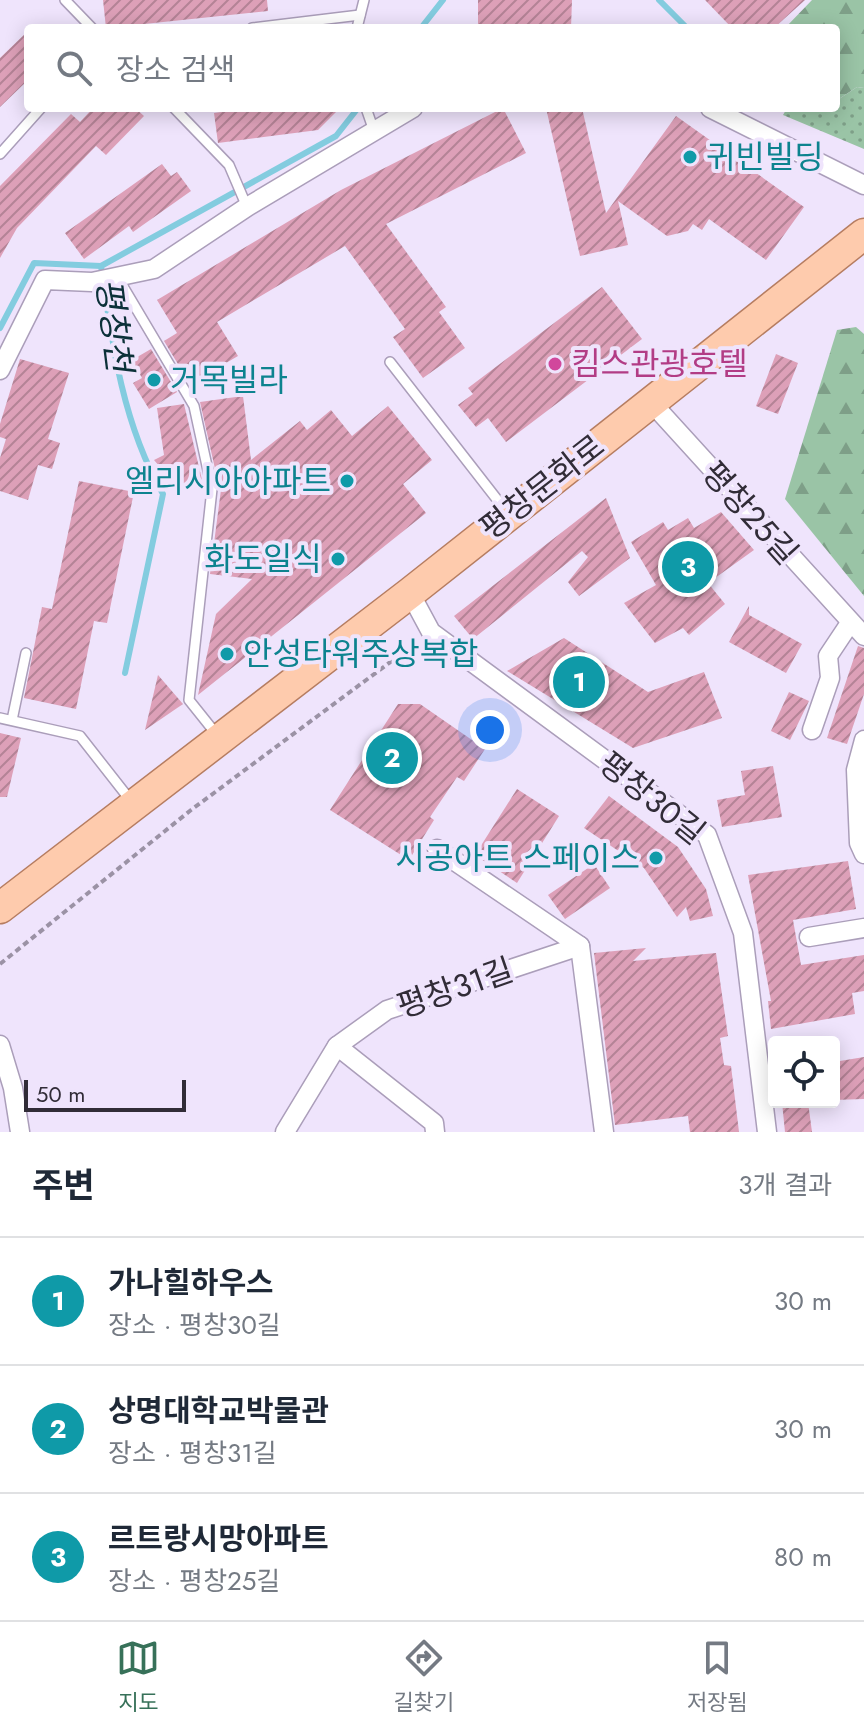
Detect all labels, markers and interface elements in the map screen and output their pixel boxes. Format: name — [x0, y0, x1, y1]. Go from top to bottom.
search box — [24, 24, 840, 112]
icon: search — [52, 46, 96, 90]
text: 장소 검색 — [116, 48, 235, 91]
place label: 귀빈빌딩 — [706, 134, 824, 180]
marker: 귀빈빌딩 — [681, 148, 699, 166]
water label: 평창천 — [84, 275, 144, 378]
place label: 킴스관광호텔 — [571, 341, 748, 387]
marker: 킴스관광호텔 — [546, 355, 564, 373]
place label: 거목빌라 — [170, 357, 288, 403]
marker: 거목빌라 — [145, 371, 163, 389]
street label: 평창문화로 — [470, 424, 614, 550]
street label: 평창25길 — [691, 451, 809, 575]
place label: 엘리시아아파트 — [125, 458, 331, 504]
marker: 엘리시아아파트 — [338, 472, 356, 490]
place label: 화도일식 — [204, 536, 322, 582]
pin: 3 — [662, 537, 714, 597]
marker: 화도일식 — [329, 550, 347, 568]
place label: 안성타워주상복합 — [243, 631, 479, 677]
marker: 안성타워주상복합 — [218, 645, 236, 663]
pin: 1 — [553, 652, 605, 712]
your location — [470, 710, 510, 750]
pin: 2 — [366, 728, 418, 788]
street label: 평창30길 — [589, 741, 715, 855]
place label: 시공아트 스페이스 — [395, 835, 640, 881]
marker: 시공아트 스페이스 — [647, 849, 665, 867]
street label: 평창31길 — [391, 947, 519, 1029]
map controls — [768, 1036, 840, 1108]
button: locate — [768, 1036, 840, 1108]
scale bar — [24, 1076, 186, 1112]
text: 50 m — [36, 1078, 85, 1110]
text: 주변 — [32, 1161, 95, 1210]
text: 3개 결과 — [738, 1166, 832, 1204]
text: 가나힐하우스 — [108, 1261, 274, 1304]
text: 1 — [51, 1282, 65, 1320]
text: 30 m — [774, 1282, 832, 1320]
text: 장소 · 평창30길 — [108, 1306, 281, 1344]
text: 상명대학교박물관 — [108, 1389, 329, 1432]
text: 2 — [49, 1410, 67, 1448]
text: 30 m — [774, 1410, 832, 1448]
text: 장소 · 평창31길 — [108, 1434, 277, 1472]
text: 르트랑시망아파트 — [108, 1517, 329, 1560]
text: 3 — [50, 1538, 66, 1576]
text: 80 m — [774, 1538, 832, 1576]
text: 장소 · 평창25길 — [108, 1562, 280, 1600]
tab: 지도 — [116, 1636, 160, 1718]
tab: 길찾기 — [393, 1636, 454, 1718]
tab: 저장됨 — [687, 1636, 748, 1718]

